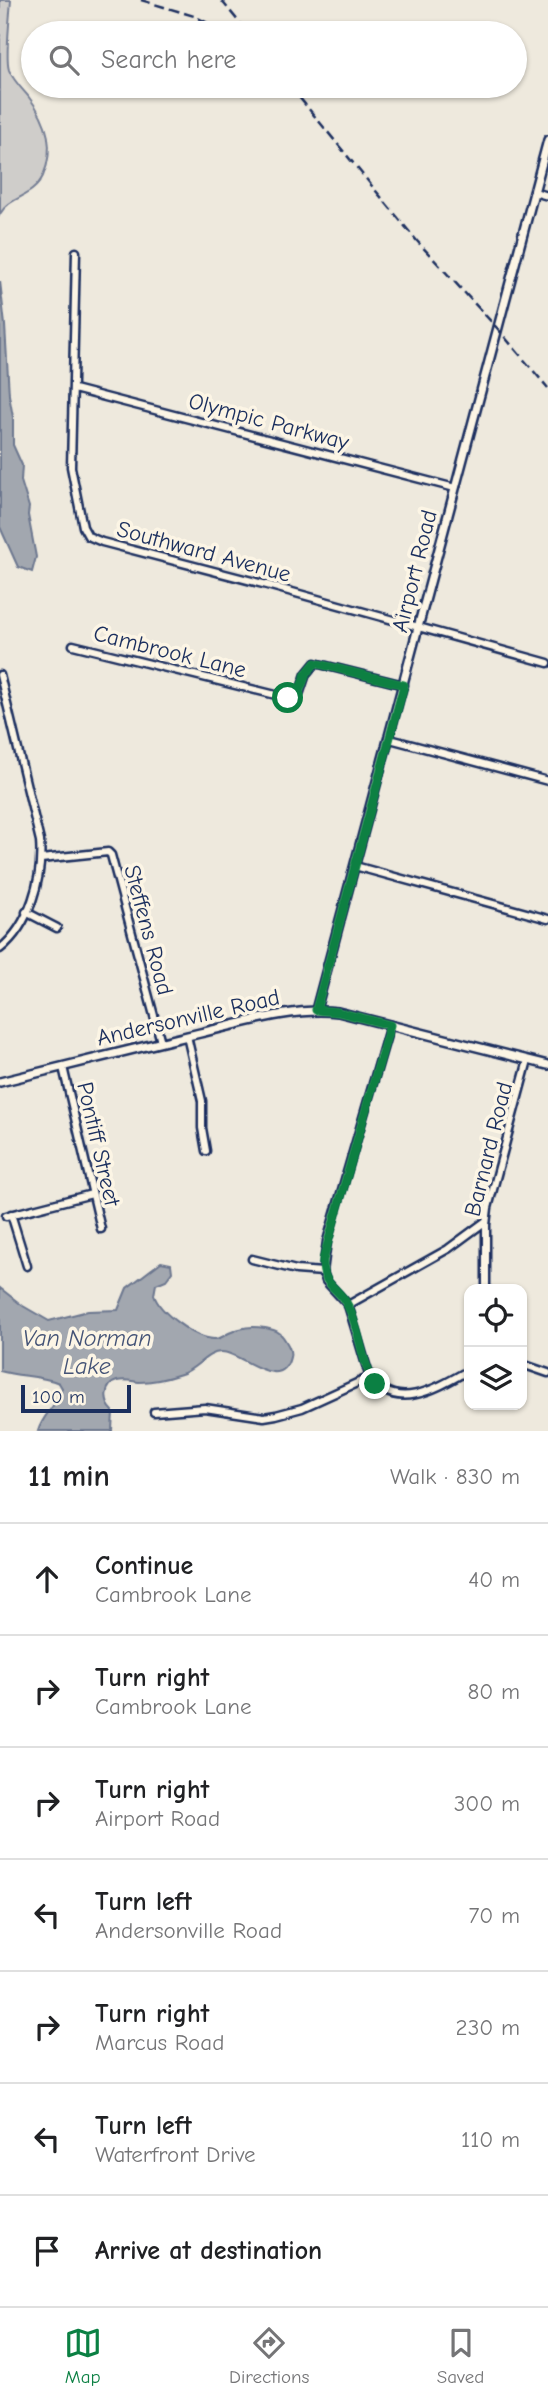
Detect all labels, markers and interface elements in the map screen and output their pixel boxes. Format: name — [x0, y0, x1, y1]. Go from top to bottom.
search box — [21, 21, 527, 98]
icon: search — [45, 41, 83, 79]
text: Search here — [101, 45, 236, 75]
street label: Olympic Parkway — [186, 387, 353, 456]
street label: Airport Road — [386, 507, 443, 635]
street label: Southward Avenue — [114, 515, 294, 588]
street label: Cambrook Lane — [91, 619, 249, 684]
route start — [272, 682, 303, 713]
street label: Steffens Road — [118, 862, 179, 998]
street label: Andersonville Road — [94, 983, 282, 1052]
street label: Pontiff Street — [71, 1079, 126, 1210]
street label: Barnard Road — [459, 1079, 518, 1219]
map controls — [464, 1284, 527, 1410]
button: locate — [464, 1284, 527, 1347]
water label: Van Norman Lake — [22, 1324, 152, 1380]
button: layers — [464, 1347, 527, 1410]
route end — [359, 1368, 390, 1399]
scale bar — [21, 1382, 131, 1414]
text: 100 m — [32, 1386, 85, 1408]
text: 11 min — [28, 1459, 110, 1494]
text: Walk · 830 m — [390, 1463, 520, 1490]
text: Continue — [95, 1551, 193, 1581]
icon: ahead — [28, 1560, 66, 1598]
text: 40 m — [468, 1566, 520, 1593]
text: Cambrook Lane — [95, 1581, 251, 1608]
text: Turn right — [95, 1663, 209, 1693]
icon: right — [28, 1672, 66, 1710]
text: 80 m — [467, 1678, 520, 1705]
text: Cambrook Lane — [95, 1693, 251, 1720]
text: Turn right — [95, 1775, 209, 1805]
icon: right — [28, 1784, 66, 1822]
text: 300 m — [454, 1790, 520, 1817]
text: Airport Road — [95, 1805, 220, 1832]
text: Turn left — [95, 1887, 192, 1917]
icon: left — [28, 1896, 66, 1934]
text: 70 m — [468, 1902, 520, 1929]
text: Andersonville Road — [95, 1917, 282, 1944]
text: Turn right — [95, 1999, 209, 2029]
icon: right — [28, 2008, 66, 2046]
text: 230 m — [456, 2014, 520, 2041]
text: Marcus Road — [95, 2029, 224, 2056]
text: Turn left — [95, 2111, 192, 2141]
icon: left — [28, 2120, 66, 2158]
text: 110 m — [461, 2126, 520, 2153]
text: Waterfront Drive — [95, 2141, 256, 2168]
icon: arrive — [28, 2232, 66, 2270]
text: Arrive at destination — [95, 2236, 322, 2266]
tab: Map — [64, 2324, 102, 2388]
tab: Directions — [229, 2324, 309, 2388]
tab: Saved — [437, 2324, 484, 2388]

